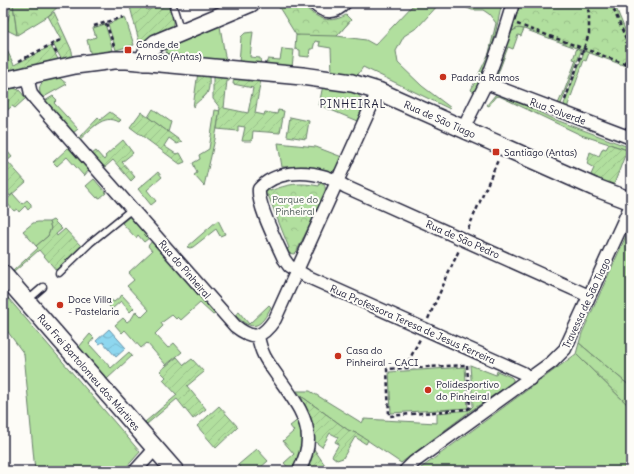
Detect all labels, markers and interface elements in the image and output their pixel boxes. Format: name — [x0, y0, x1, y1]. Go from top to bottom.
place label: Conde de Arnoso (Antas) — [136, 38, 202, 63]
marker: Conde de Arnoso (Antas) — [123, 45, 133, 55]
place label: Padaria Ramos — [451, 71, 520, 84]
marker: Padaria Ramos — [438, 72, 448, 82]
street label: Rua Solverde — [528, 95, 588, 128]
district label: PINHEIRAL — [319, 97, 387, 111]
street label: Rua de São Tiago — [402, 98, 478, 141]
place label: Santiago (Antas) — [504, 146, 577, 159]
marker: Santiago (Antas) — [491, 147, 501, 157]
park label: Parque do Pinheiral — [272, 193, 318, 218]
street label: Rua de São Pedro — [424, 217, 502, 262]
street label: Rua do Pinheiral — [156, 237, 214, 301]
street label: Travessa de São Tiago — [560, 255, 613, 351]
street label: Rua Professora Teresa de Jesus Ferreira — [328, 282, 498, 367]
place label: Doce Villa - Pastelaria — [68, 293, 120, 318]
marker: Doce Villa - Pastelaria — [55, 300, 65, 310]
street label: Rua Frei Bartolomeu dos Mártires — [34, 311, 143, 434]
place label: Casa do Pinheiral - CACI — [346, 344, 418, 369]
marker: Casa do Pinheiral - CACI — [333, 351, 343, 361]
place label: Polidesportivo do Pinheiral — [436, 378, 500, 403]
marker: Polidesportivo do Pinheiral — [423, 385, 433, 395]

